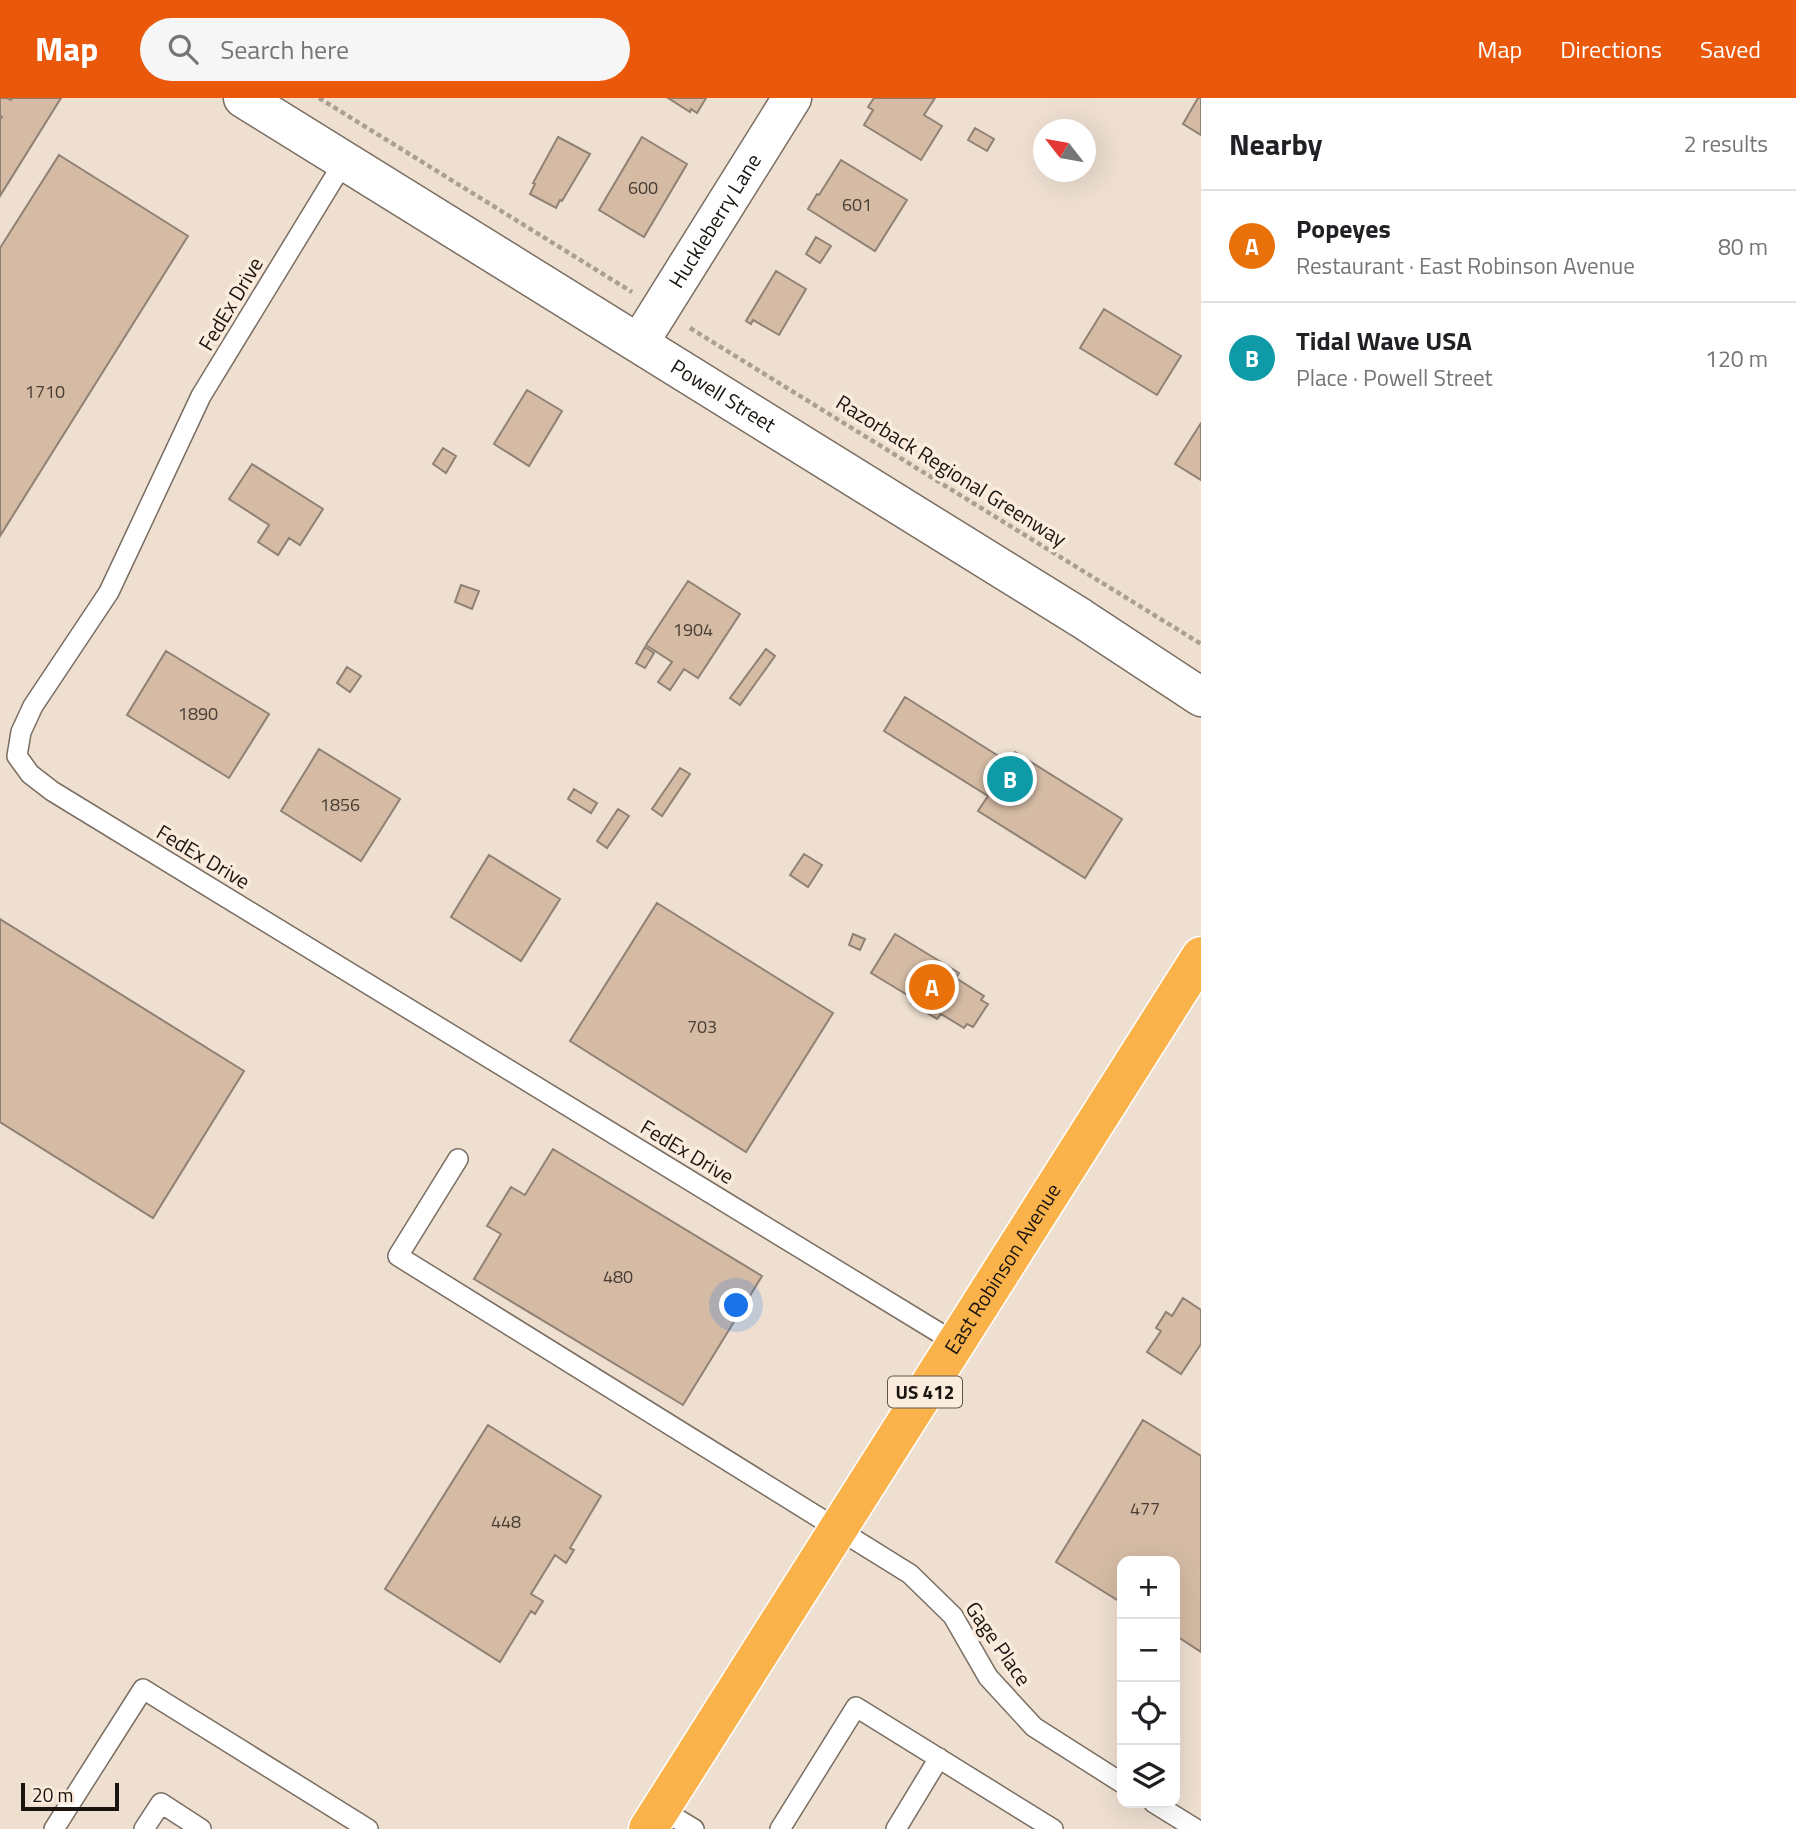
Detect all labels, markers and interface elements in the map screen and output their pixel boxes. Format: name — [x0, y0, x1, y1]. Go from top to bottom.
search box — [140, 18, 630, 81]
text: Map — [35, 24, 98, 74]
icon: search — [164, 30, 202, 68]
text: Search here — [220, 30, 349, 69]
text: Map — [1477, 31, 1522, 67]
text: Directions — [1560, 31, 1662, 67]
text: Saved — [1700, 31, 1761, 67]
north arrow — [1033, 119, 1096, 182]
text: Nearby — [1229, 121, 1322, 167]
text: 2 results — [1684, 126, 1768, 161]
street label: Huckleberry Lane — [660, 147, 769, 294]
house number: 600 — [628, 174, 658, 201]
house number: 601 — [842, 191, 872, 218]
text: Popeyes — [1296, 209, 1391, 248]
text: A — [1245, 229, 1259, 264]
text: 80 m — [1718, 229, 1768, 264]
text: Restaurant · East Robinson Avenue — [1296, 248, 1635, 283]
street label: FedEx Drive — [190, 251, 271, 356]
text: Tidal Wave USA — [1296, 321, 1472, 360]
text: B — [1245, 341, 1259, 376]
text: 120 m — [1705, 341, 1768, 376]
street label: Powell Street — [665, 350, 783, 440]
text: Place · Powell Street — [1296, 360, 1493, 395]
house number: 1710 — [25, 378, 65, 405]
street label: Razorback Regional Greenway — [830, 386, 1073, 554]
house number: 1904 — [673, 616, 713, 643]
house number: 1890 — [178, 700, 218, 727]
pin: B — [987, 753, 1033, 805]
house number: 1856 — [320, 791, 360, 818]
street label: FedEx Drive — [151, 816, 256, 897]
pin: A — [909, 961, 955, 1013]
house number: 703 — [687, 1013, 717, 1040]
street label: FedEx Drive — [635, 1111, 740, 1192]
street label: East Robinson Avenue — [936, 1177, 1068, 1360]
house number: 480 — [603, 1263, 633, 1290]
your location — [719, 1288, 753, 1322]
road number: US 412 — [888, 1376, 962, 1408]
house number: 477 — [1130, 1495, 1160, 1522]
house number: 448 — [491, 1508, 521, 1535]
map controls — [1117, 1556, 1180, 1808]
button: + — [1117, 1556, 1180, 1619]
street label: Gage Place — [958, 1595, 1040, 1692]
button: − — [1117, 1619, 1180, 1682]
button: locate — [1117, 1682, 1180, 1745]
button: layers — [1117, 1745, 1180, 1808]
scale bar — [21, 1780, 119, 1812]
text: 20 m — [32, 1780, 73, 1809]

